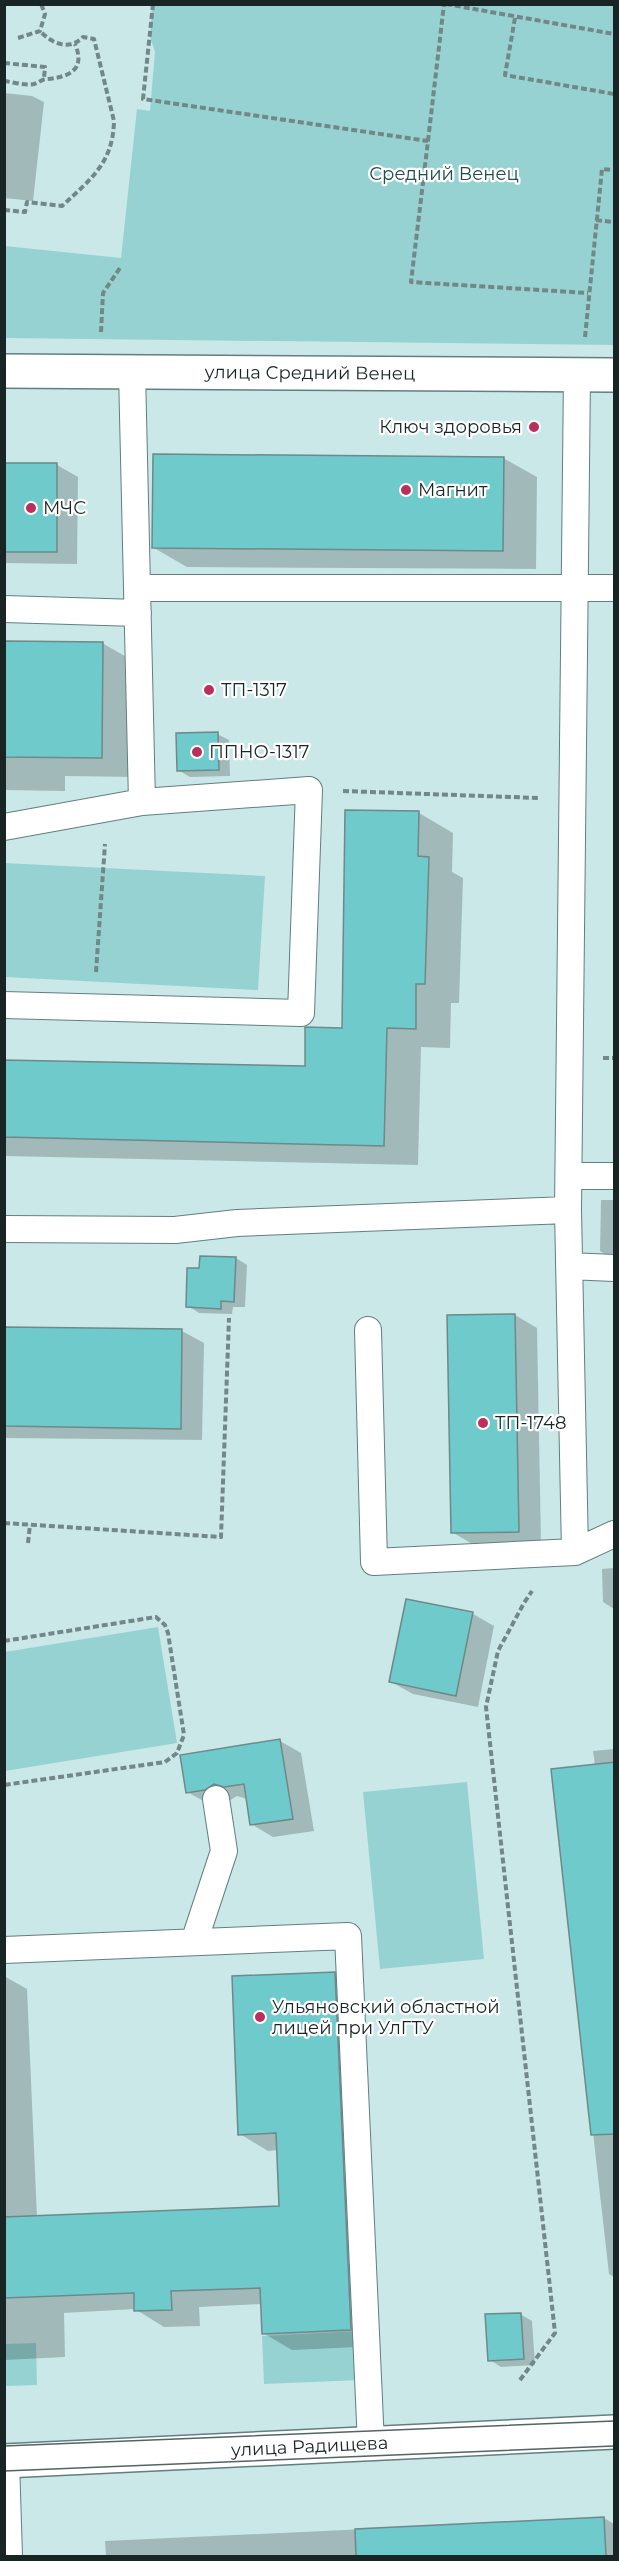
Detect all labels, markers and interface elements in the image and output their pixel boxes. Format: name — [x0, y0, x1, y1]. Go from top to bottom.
park label: Средний Венец — [369, 163, 519, 185]
street label: улица Средний Венец — [204, 361, 415, 385]
place label: Ключ здоровья — [379, 416, 522, 438]
marker: Ключ здоровья — [527, 420, 541, 434]
place label: Магнит — [418, 479, 488, 501]
marker: Магнит — [399, 483, 413, 497]
place label: МЧС — [43, 497, 86, 519]
marker: МЧС — [24, 501, 38, 515]
place label: ТП-1317 — [221, 679, 287, 701]
marker: ТП-1317 — [202, 683, 216, 697]
place label: ППНО-1317 — [209, 741, 309, 763]
marker: ППНО-1317 — [190, 745, 204, 759]
place label: ТП-1748 — [495, 1412, 567, 1434]
marker: ТП-1748 — [476, 1416, 490, 1430]
place label: Ульяновский областной лицей при УлГТУ — [272, 1996, 500, 2039]
marker: Ульяновский областной лицей при УлГТУ — [253, 2010, 267, 2024]
street label: улица Радищева — [230, 2432, 389, 2461]

